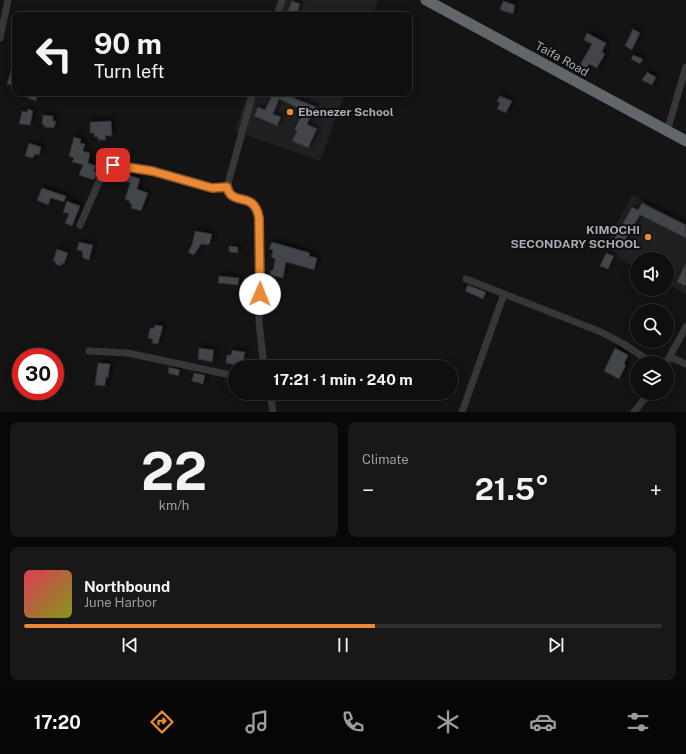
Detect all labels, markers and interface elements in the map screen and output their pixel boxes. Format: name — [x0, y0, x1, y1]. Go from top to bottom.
text: 90 m — [94, 27, 162, 60]
icon: left — [28, 28, 80, 80]
street label: Taifa Road — [533, 39, 591, 79]
text: Turn left — [94, 61, 164, 82]
place label: Ebenezer School — [298, 105, 394, 119]
marker: Ebenezer School — [285, 107, 295, 117]
pin — [96, 148, 130, 182]
icon: arrive — [102, 154, 124, 176]
place label: KIMOCHI SECONDARY SCHOOL — [510, 223, 640, 251]
marker: KIMOCHI SECONDARY SCHOOL — [643, 232, 653, 242]
map controls — [630, 252, 674, 400]
button: sound — [630, 252, 674, 296]
position arrow — [239, 273, 281, 315]
button: search — [630, 304, 674, 348]
speed limit sign: 30 — [12, 348, 64, 400]
button: layers — [630, 356, 674, 400]
text: 17:21 · 1 min · 240 m — [273, 371, 413, 388]
text: 22 — [141, 441, 207, 502]
text: Climate — [362, 452, 409, 467]
text: 21.5° — [475, 471, 549, 507]
text: − — [362, 477, 374, 503]
text: + — [650, 477, 662, 503]
text: km/h — [159, 498, 189, 513]
text: Northbound — [84, 578, 170, 595]
text: June Harbor — [84, 595, 157, 610]
icon: previous — [119, 634, 141, 656]
icon: pause — [332, 634, 354, 656]
icon: next — [545, 634, 567, 656]
icon: directions — [148, 708, 176, 736]
icon: music — [243, 708, 271, 736]
icon: phone — [339, 708, 367, 736]
icon: climate — [434, 708, 462, 736]
icon: car — [529, 708, 557, 736]
icon: filters — [624, 708, 652, 736]
text: 17:20 — [34, 712, 81, 733]

